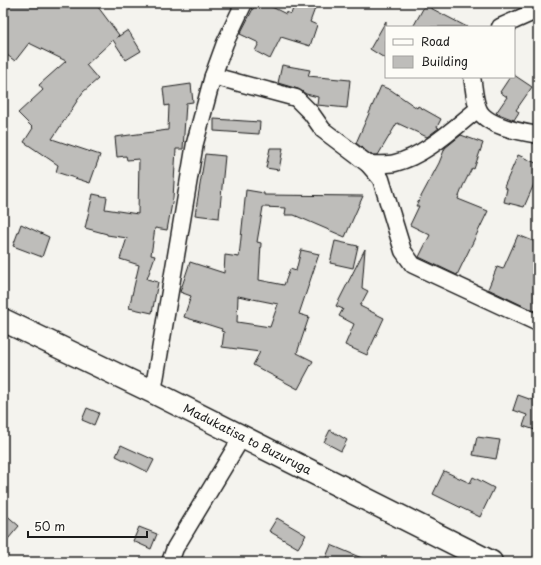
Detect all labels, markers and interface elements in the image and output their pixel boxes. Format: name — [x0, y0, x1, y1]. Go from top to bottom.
legend — [385, 26, 515, 78]
text: Road — [421, 32, 450, 50]
text: Building — [421, 52, 468, 70]
street label: Madukatisa to Buzuruga — [181, 399, 316, 479]
scale bar — [28, 513, 147, 539]
text: 50 m — [34, 517, 65, 535]

